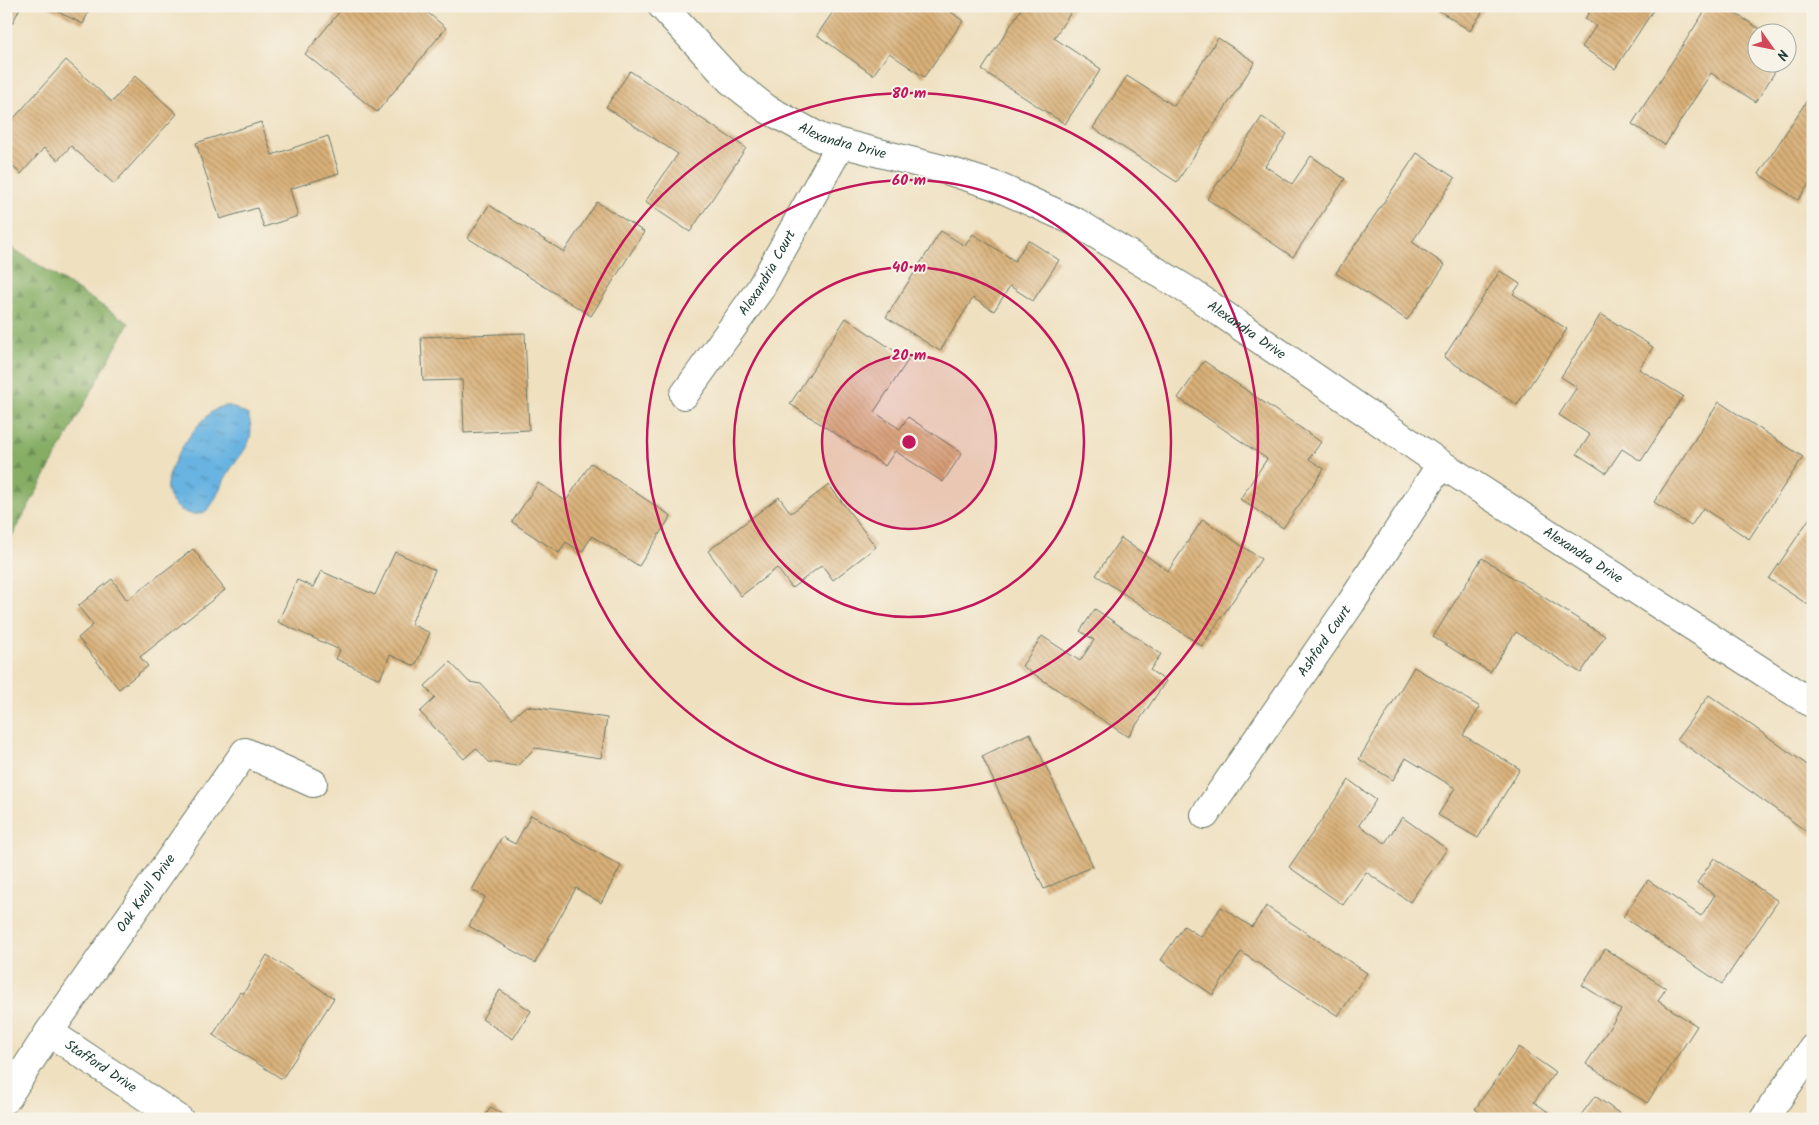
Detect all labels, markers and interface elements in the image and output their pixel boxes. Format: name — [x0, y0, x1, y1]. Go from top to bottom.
north arrow — [1746, 22, 1796, 72]
text: N — [1770, 45, 1794, 64]
text: 80 m — [892, 82, 926, 106]
street label: Alexandra Drive — [794, 117, 889, 165]
text: 60 m — [892, 169, 926, 193]
street label: Alexandria Court — [733, 225, 802, 321]
text: 40 m — [892, 256, 926, 280]
street label: Alexandra Drive — [1202, 295, 1291, 366]
text: 20 m — [892, 344, 926, 368]
centre of rings — [900, 433, 918, 451]
street label: Alexandra Drive — [1539, 522, 1628, 590]
street label: Ashford Court — [1292, 601, 1357, 681]
street label: Oak Knoll Drive — [111, 849, 182, 937]
street label: Stafford Drive — [60, 1034, 142, 1099]

